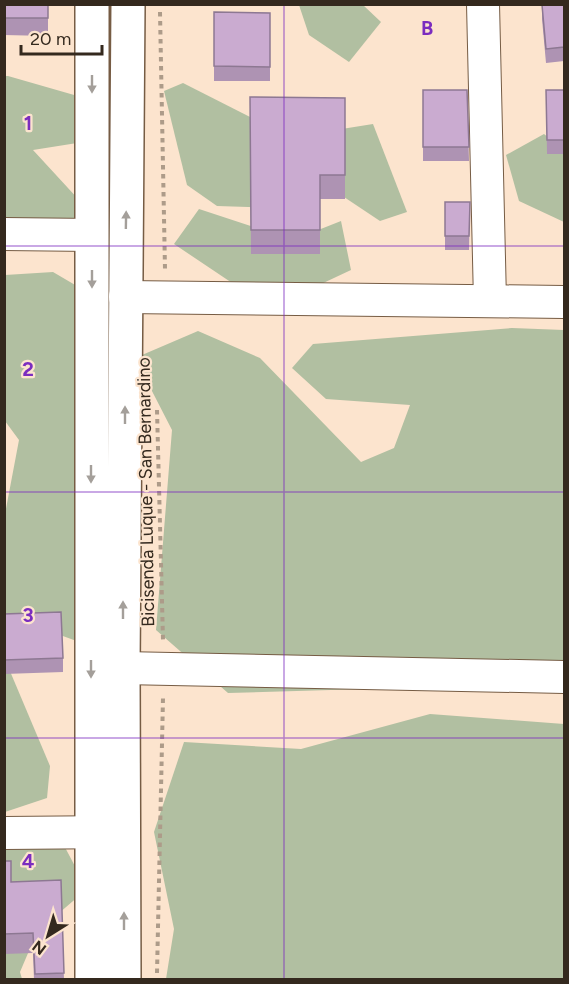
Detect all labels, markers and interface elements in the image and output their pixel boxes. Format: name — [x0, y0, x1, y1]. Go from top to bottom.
text: B — [421, 16, 433, 40]
scale bar — [21, 18, 102, 56]
text: 20 m — [30, 28, 71, 50]
one-way arrow — [87, 74, 97, 93]
text: 1 — [24, 111, 32, 135]
one-way arrow — [121, 210, 131, 229]
one-way arrow — [87, 269, 97, 288]
text: 2 — [22, 357, 34, 381]
street label: Bicisenda Luque - San Bernardino — [133, 357, 159, 627]
one-way arrow — [120, 405, 129, 424]
one-way arrow — [86, 464, 96, 483]
one-way arrow — [118, 600, 128, 619]
text: 3 — [22, 603, 34, 627]
one-way arrow — [86, 659, 96, 678]
text: 4 — [22, 849, 35, 873]
north arrow — [18, 906, 78, 966]
one-way arrow — [119, 912, 129, 931]
text: N — [29, 936, 50, 959]

